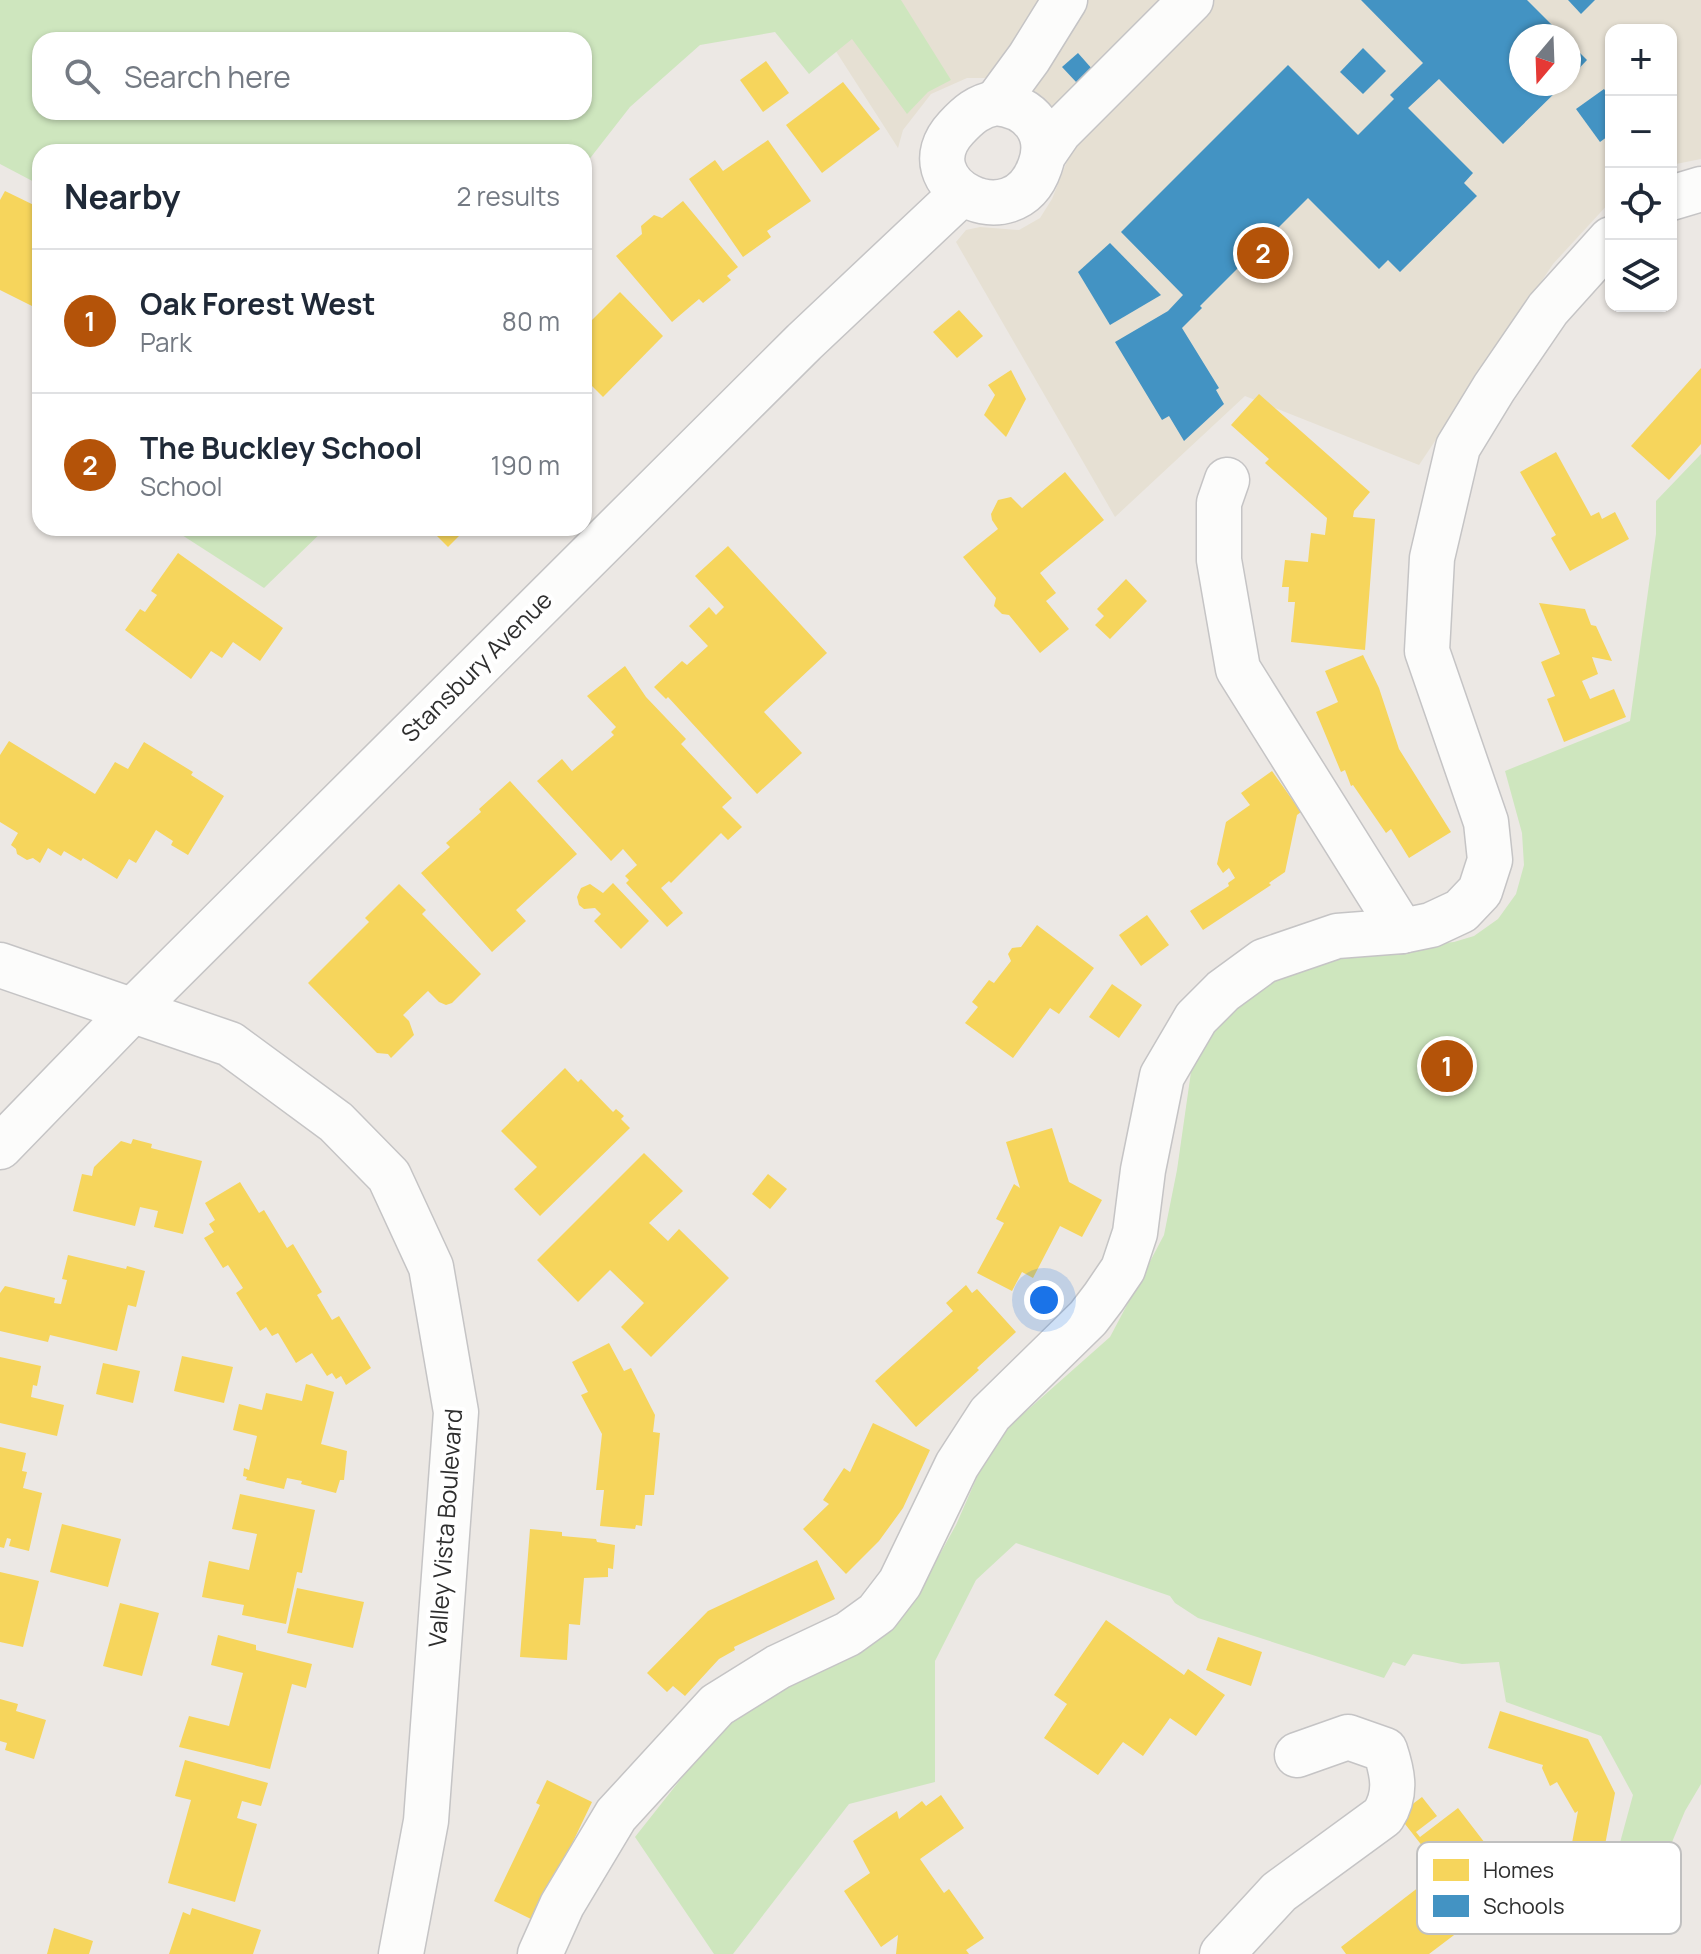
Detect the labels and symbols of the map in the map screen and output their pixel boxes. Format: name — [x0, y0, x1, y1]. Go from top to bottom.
north arrow — [1509, 24, 1581, 96]
pin: 2 — [1237, 223, 1289, 283]
street label: Stansbury Avenue — [393, 583, 559, 749]
pin: 1 — [1421, 1036, 1473, 1096]
your location — [1024, 1280, 1064, 1320]
street label: Valley Vista Boulevard — [420, 1408, 469, 1648]
legend — [1417, 1842, 1681, 1934]
text: Homes — [1483, 1855, 1554, 1885]
text: Schools — [1483, 1891, 1565, 1921]

